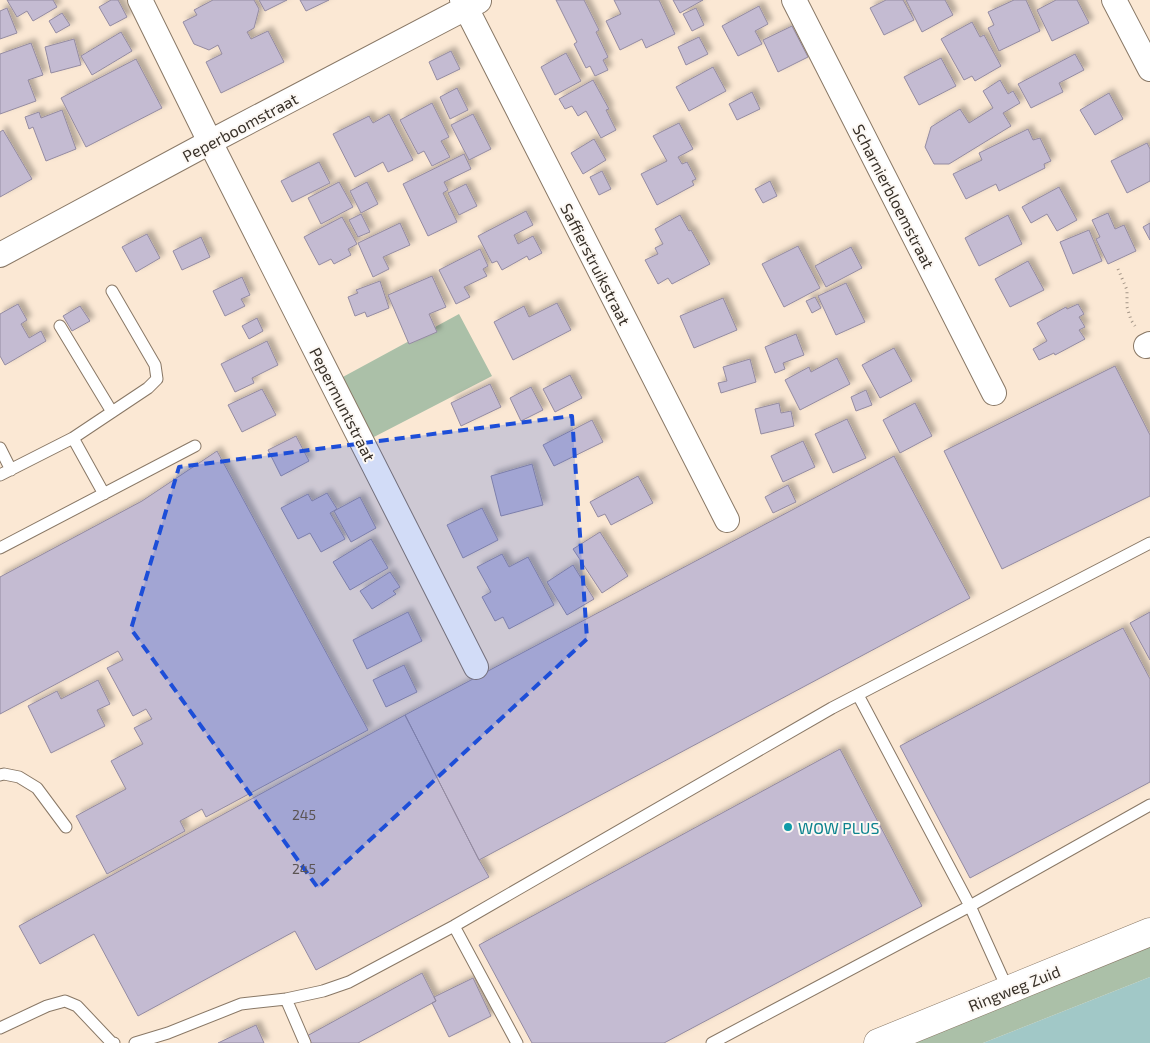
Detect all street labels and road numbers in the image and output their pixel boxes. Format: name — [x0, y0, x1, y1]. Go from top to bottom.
street label: Peperboomstraat — [179, 89, 301, 165]
street label: Scharnierbloemstraat — [849, 121, 939, 271]
street label: Saffierstruikstraat — [557, 200, 635, 328]
street label: Pepermuntstraat — [306, 344, 380, 464]
street label: Ringweg Zuid — [965, 961, 1063, 1015]

